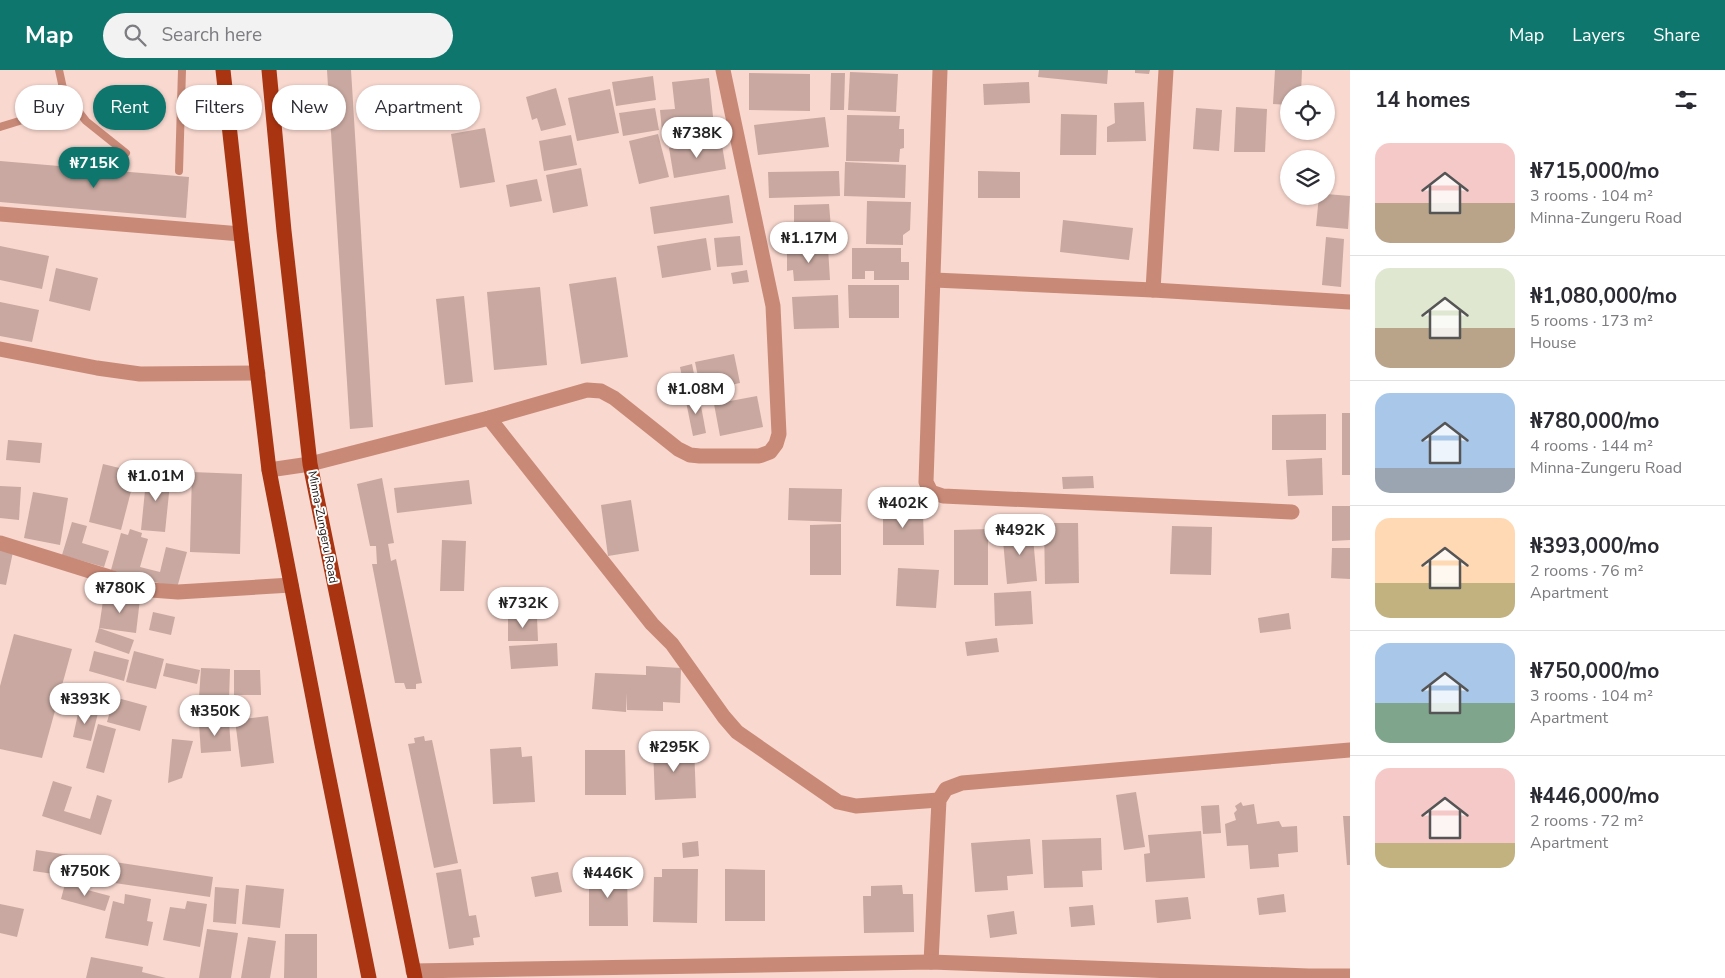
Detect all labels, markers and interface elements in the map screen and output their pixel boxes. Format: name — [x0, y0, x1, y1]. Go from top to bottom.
search box — [103, 13, 453, 58]
text: Map — [25, 19, 73, 51]
icon: search — [121, 21, 149, 49]
text: Search here — [161, 22, 262, 48]
text: Map — [1509, 23, 1544, 47]
text: Layers — [1572, 23, 1625, 47]
text: Share — [1653, 23, 1700, 47]
chip: Buy — [15, 85, 83, 130]
chip: Rent — [93, 85, 166, 130]
chip: Filters — [176, 85, 262, 130]
chip: New — [272, 85, 346, 130]
chip: Apartment — [356, 85, 480, 130]
map controls — [1280, 85, 1335, 205]
button: locate — [1280, 85, 1335, 140]
text: 14 homes — [1375, 86, 1470, 114]
icon: filters — [1672, 86, 1700, 114]
pin: ₦738K — [662, 116, 732, 159]
text: ₦738K — [672, 122, 722, 144]
pin: ₦715K — [59, 146, 129, 189]
button: layers — [1280, 150, 1335, 205]
text: ₦715K — [69, 152, 119, 174]
text: ₦715,000/mo — [1530, 157, 1659, 185]
icon: home — [1415, 163, 1475, 223]
text: 3 rooms · 104 m² — [1530, 185, 1653, 207]
text: Minna-Zungeru Road — [1530, 207, 1682, 229]
pin: ₦1.17M — [768, 222, 850, 264]
text: ₦1.17M — [781, 227, 837, 249]
text: ₦1,080,000/mo — [1530, 282, 1677, 310]
icon: home — [1415, 288, 1475, 348]
text: 5 rooms · 173 m² — [1530, 310, 1653, 332]
text: House — [1530, 332, 1576, 354]
pin: ₦1.08M — [655, 372, 737, 415]
text: ₦1.08M — [668, 378, 724, 400]
text: ₦780,000/mo — [1530, 407, 1659, 435]
icon: home — [1415, 413, 1475, 473]
text: 4 rooms · 144 m² — [1530, 435, 1653, 457]
text: Minna-Zungeru Road — [1530, 457, 1682, 479]
pin: ₦1.01M — [115, 460, 197, 502]
text: ₦1.01M — [128, 465, 184, 487]
street label: Minna-Zungeru Road — [304, 469, 342, 585]
pin: ₦402K — [868, 486, 938, 529]
text: ₦402K — [878, 492, 928, 514]
pin: ₦492K — [985, 514, 1055, 556]
text: ₦492K — [995, 519, 1045, 541]
text: ₦393,000/mo — [1530, 532, 1659, 560]
icon: home — [1415, 538, 1475, 598]
text: 2 rooms · 76 m² — [1530, 560, 1643, 582]
pin: ₦780K — [85, 572, 155, 614]
text: ₦780K — [95, 577, 145, 599]
text: Apartment — [1530, 582, 1608, 604]
pin: ₦732K — [488, 586, 558, 629]
text: ₦732K — [498, 592, 548, 614]
text: ₦750,000/mo — [1530, 657, 1659, 685]
icon: home — [1415, 663, 1475, 723]
pin: ₦393K — [50, 682, 120, 725]
text: 3 rooms · 104 m² — [1530, 685, 1653, 707]
text: ₦393K — [60, 688, 110, 710]
pin: ₦350K — [180, 694, 250, 737]
text: ₦350K — [190, 700, 240, 722]
text: Apartment — [1530, 707, 1608, 729]
pin: ₦295K — [639, 730, 709, 773]
text: ₦295K — [649, 736, 699, 758]
text: ₦446,000/mo — [1530, 782, 1659, 810]
icon: home — [1415, 788, 1475, 848]
text: 2 rooms · 72 m² — [1530, 810, 1643, 832]
text: Apartment — [1530, 832, 1608, 854]
pin: ₦750K — [50, 854, 120, 897]
pin: ₦446K — [573, 856, 643, 899]
text: ₦750K — [60, 860, 110, 882]
text: ₦446K — [583, 862, 633, 884]

